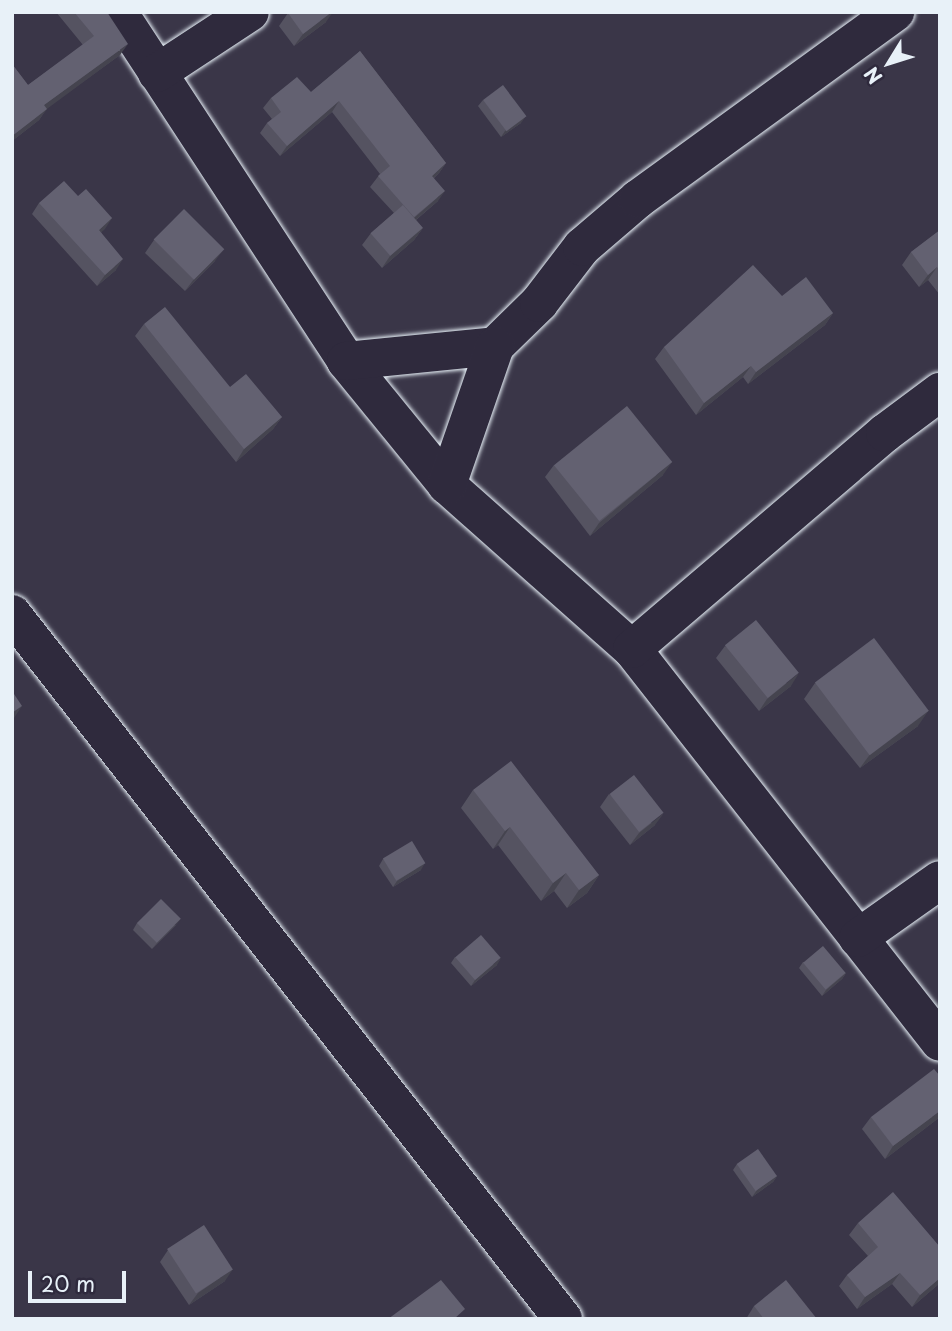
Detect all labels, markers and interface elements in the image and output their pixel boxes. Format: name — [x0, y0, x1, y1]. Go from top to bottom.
north arrow — [854, 28, 924, 98]
text: N — [857, 61, 888, 90]
scale bar — [32, 1258, 130, 1302]
text: 20 m — [41, 1267, 95, 1299]

